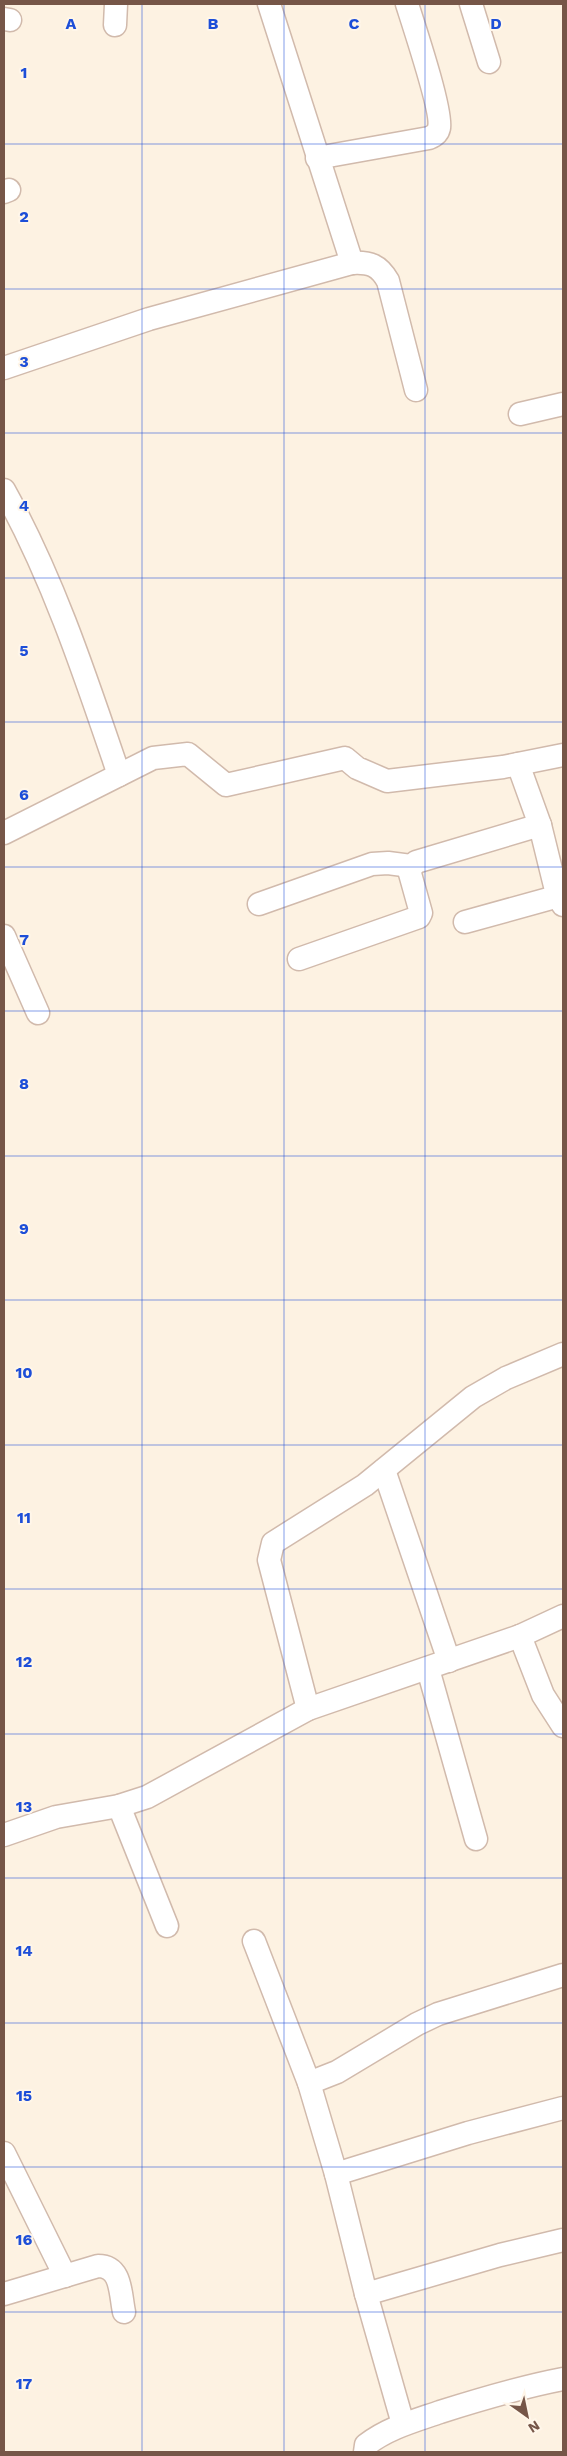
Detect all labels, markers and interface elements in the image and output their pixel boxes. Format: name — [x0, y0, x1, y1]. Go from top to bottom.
text: A — [66, 14, 77, 33]
text: B — [208, 14, 219, 33]
text: C — [349, 14, 360, 33]
text: D — [490, 14, 502, 33]
text: 1 — [21, 63, 27, 82]
text: 2 — [19, 207, 29, 226]
text: 3 — [19, 352, 29, 371]
text: 4 — [19, 496, 29, 515]
text: 5 — [19, 641, 29, 660]
text: 6 — [19, 785, 29, 804]
text: 7 — [19, 930, 29, 949]
text: 8 — [19, 1074, 29, 1093]
text: 9 — [19, 1219, 29, 1238]
text: 10 — [15, 1363, 33, 1382]
text: 11 — [17, 1508, 31, 1527]
text: 12 — [16, 1652, 32, 1671]
text: 13 — [16, 1797, 32, 1816]
text: 14 — [15, 1941, 33, 1960]
text: 15 — [16, 2086, 32, 2105]
text: 16 — [16, 2230, 33, 2249]
text: 17 — [16, 2374, 33, 2393]
north arrow — [502, 2391, 552, 2441]
text: N — [525, 2417, 543, 2436]

